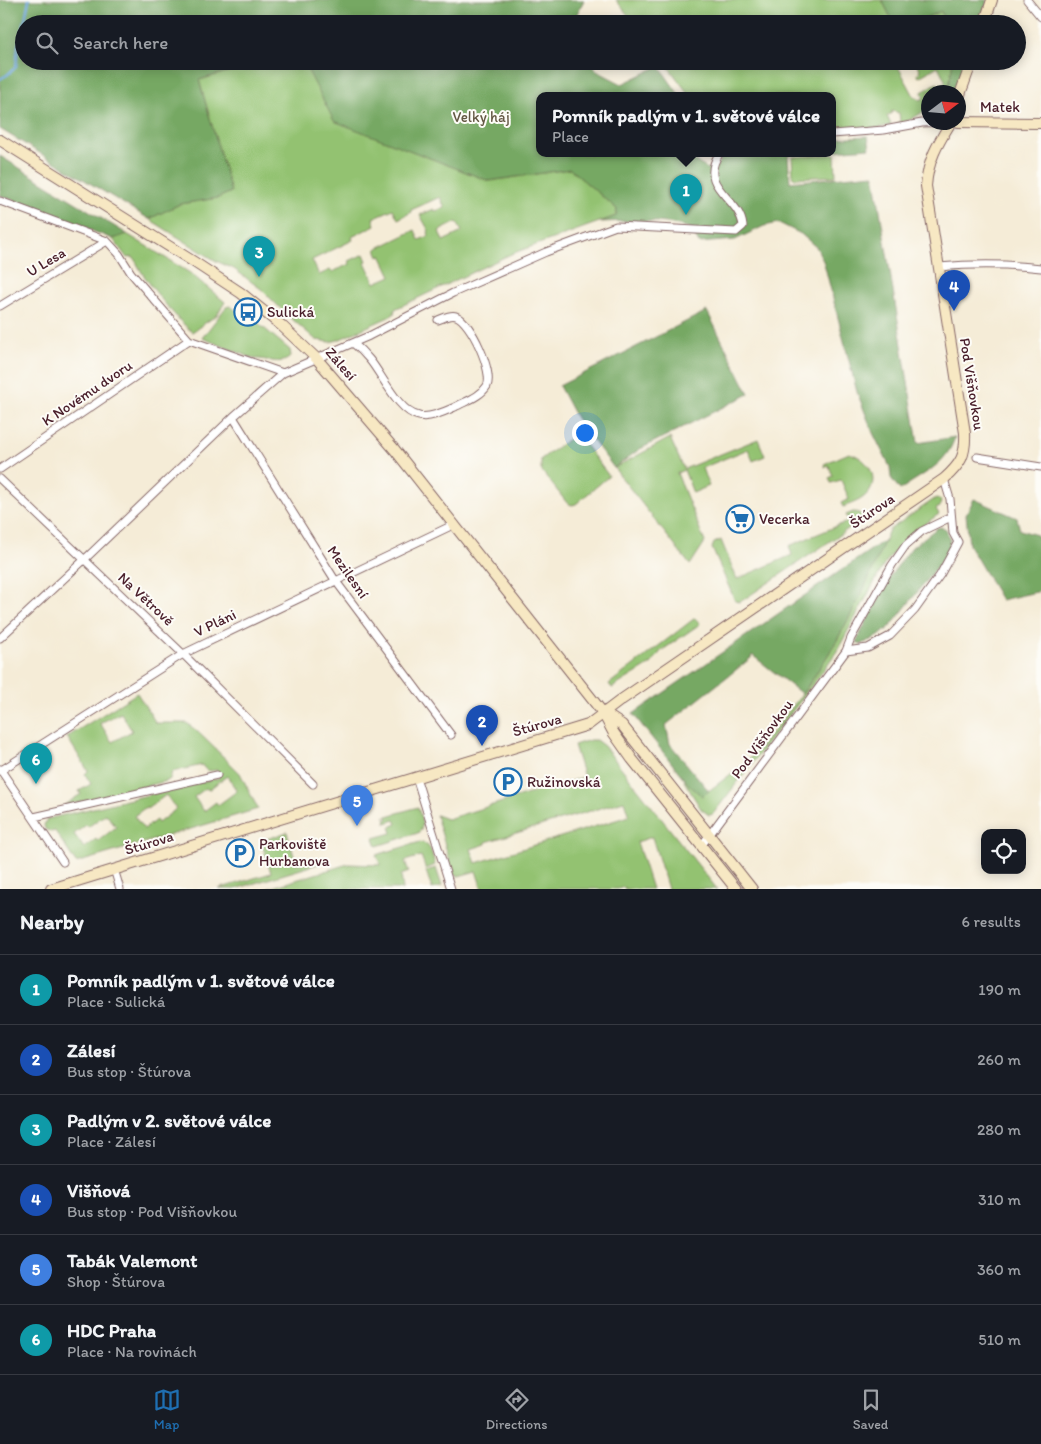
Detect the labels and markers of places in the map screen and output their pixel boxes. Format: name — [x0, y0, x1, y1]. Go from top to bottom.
pin: 1 — [670, 174, 702, 215]
pin: 3 — [243, 236, 275, 277]
pin: 4 — [938, 270, 970, 311]
bus stop icon: Sulická — [233, 297, 263, 327]
place label: Sulická — [267, 303, 314, 321]
supermarket icon: Vecerka — [725, 504, 755, 534]
place label: Vecerka — [759, 510, 810, 528]
pin: 2 — [466, 705, 498, 746]
pin: 6 — [20, 743, 52, 784]
parking icon: Ružinovská — [493, 767, 523, 797]
place label: Ružinovská — [527, 773, 601, 791]
pin: 5 — [341, 785, 373, 826]
place label: Parkoviště Hurbanova — [259, 835, 330, 870]
parking icon: Parkoviště Hurbanova — [225, 838, 255, 868]

